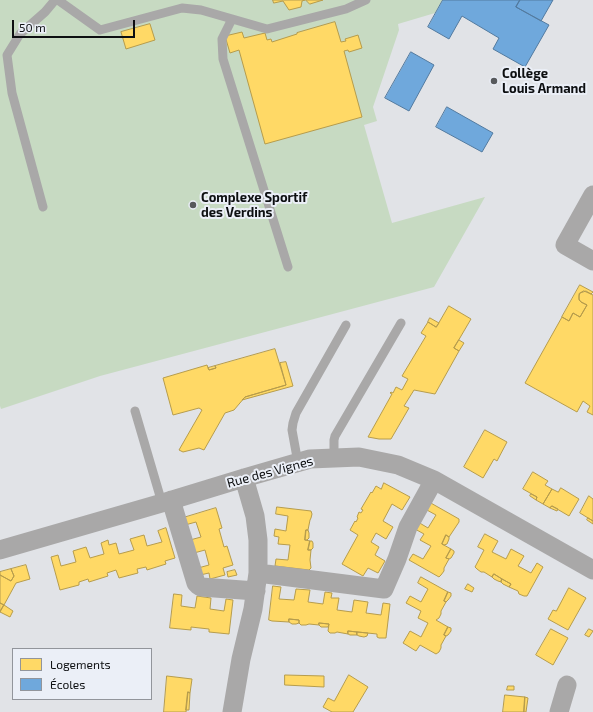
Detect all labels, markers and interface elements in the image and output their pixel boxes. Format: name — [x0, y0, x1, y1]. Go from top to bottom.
scale bar — [14, 12, 137, 38]
text: 50 m — [19, 20, 46, 34]
place label: Collège Louis Armand — [502, 66, 586, 97]
marker: Collège Louis Armand — [489, 76, 499, 86]
place label: Complexe Sportif des Verdins — [201, 190, 307, 221]
marker: Complexe Sportif des Verdins — [188, 200, 198, 210]
street label: Rue des Vignes — [225, 453, 315, 491]
legend — [12, 648, 152, 700]
text: Logements — [50, 657, 111, 671]
text: Écoles — [50, 677, 85, 691]

